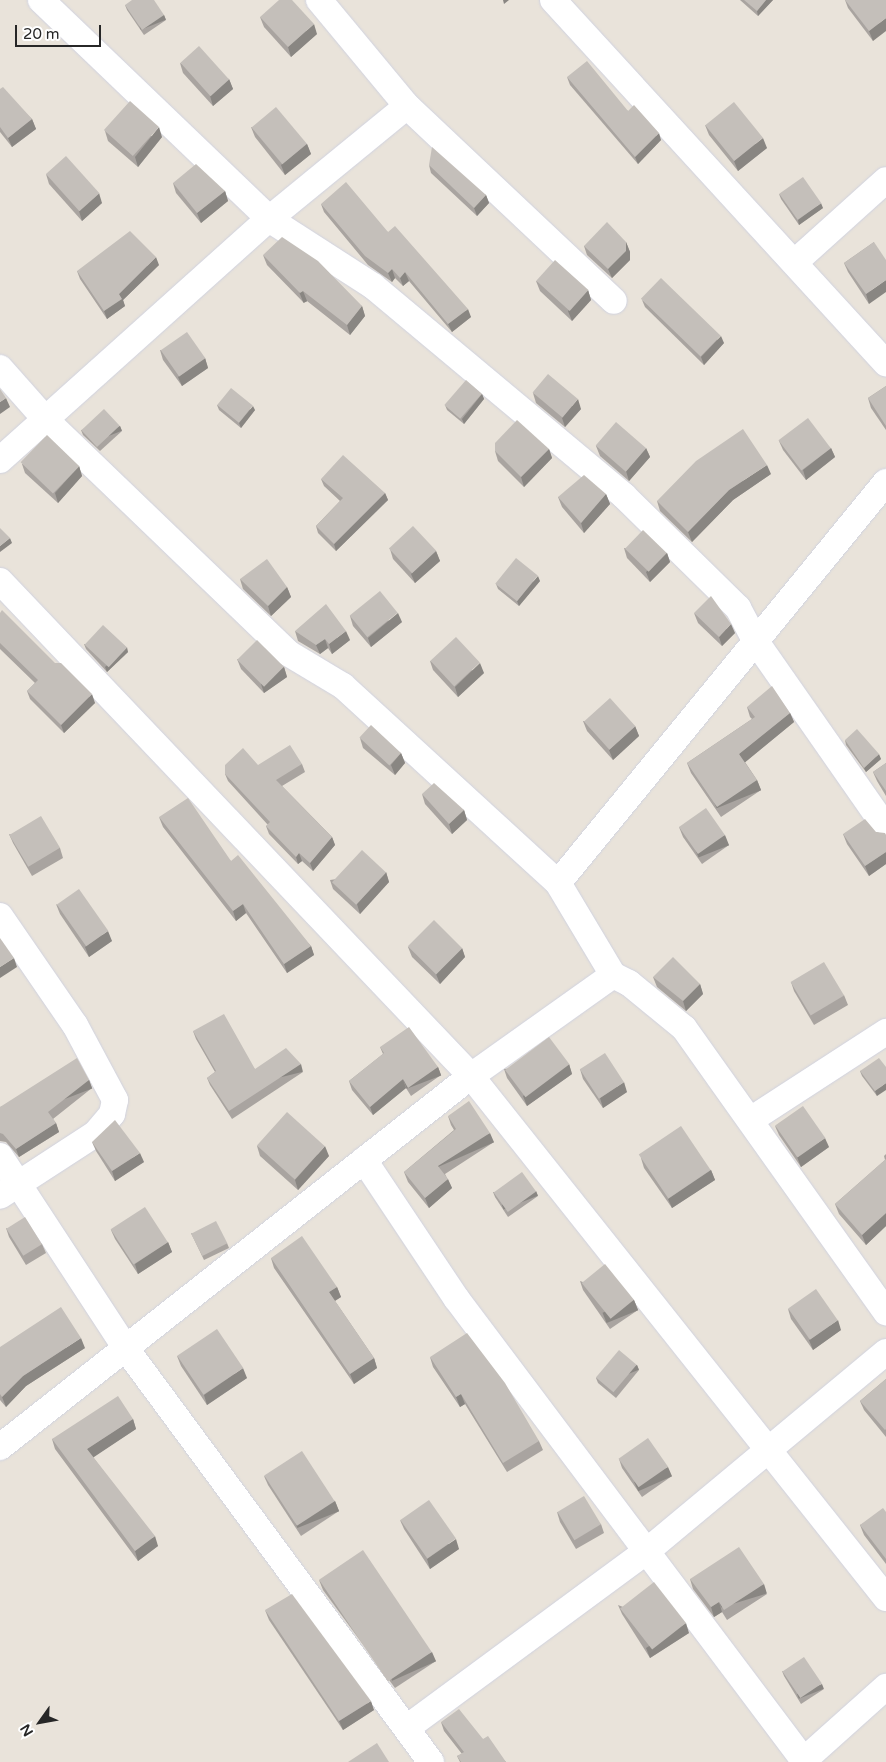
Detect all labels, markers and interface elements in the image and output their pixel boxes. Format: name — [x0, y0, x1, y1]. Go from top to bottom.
scale bar — [18, 15, 104, 47]
text: 20 m — [23, 25, 60, 43]
north arrow — [15, 1697, 65, 1747]
text: N — [17, 1721, 37, 1739]

